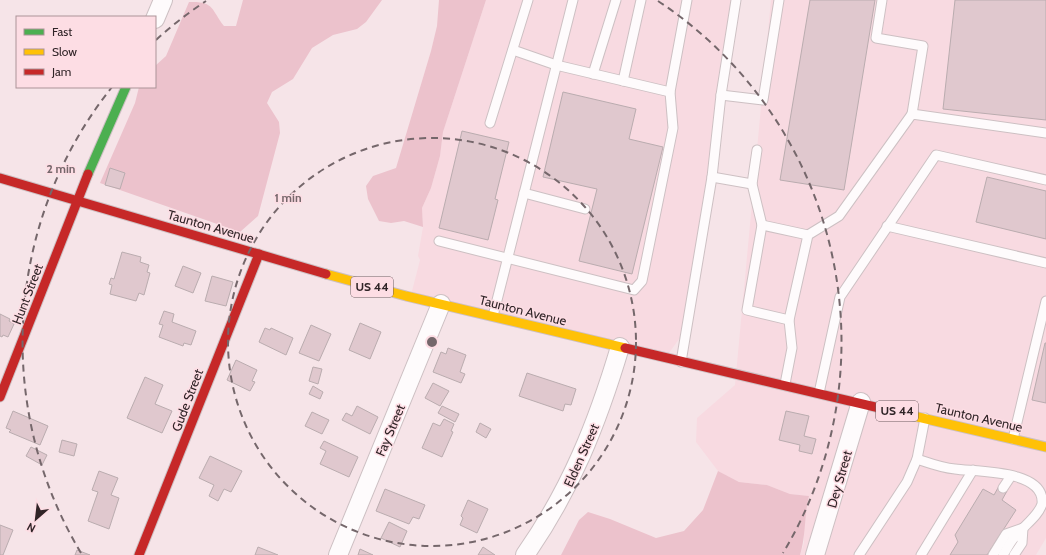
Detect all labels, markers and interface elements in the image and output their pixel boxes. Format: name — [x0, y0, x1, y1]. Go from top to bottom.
legend — [16, 16, 156, 88]
text: Fast — [52, 24, 72, 39]
text: Slow — [52, 44, 77, 59]
text: Jam — [51, 64, 71, 79]
text: 2 min — [47, 161, 75, 176]
text: 1 min — [274, 190, 302, 205]
street label: Taunton Avenue — [166, 206, 256, 246]
street label: Hunt Street — [8, 261, 46, 327]
road number: US 44 — [351, 277, 393, 297]
street label: Taunton Avenue — [478, 291, 569, 329]
centre of rings — [425, 335, 439, 349]
street label: Gude Street — [168, 366, 206, 434]
street label: Taunton Avenue — [934, 399, 1025, 435]
street label: Fay Street — [372, 401, 408, 458]
road number: US 44 — [876, 401, 918, 421]
street label: Elden Street — [560, 420, 602, 489]
street label: Dey Street — [823, 448, 855, 510]
north arrow — [16, 499, 56, 539]
text: N — [25, 520, 38, 536]

